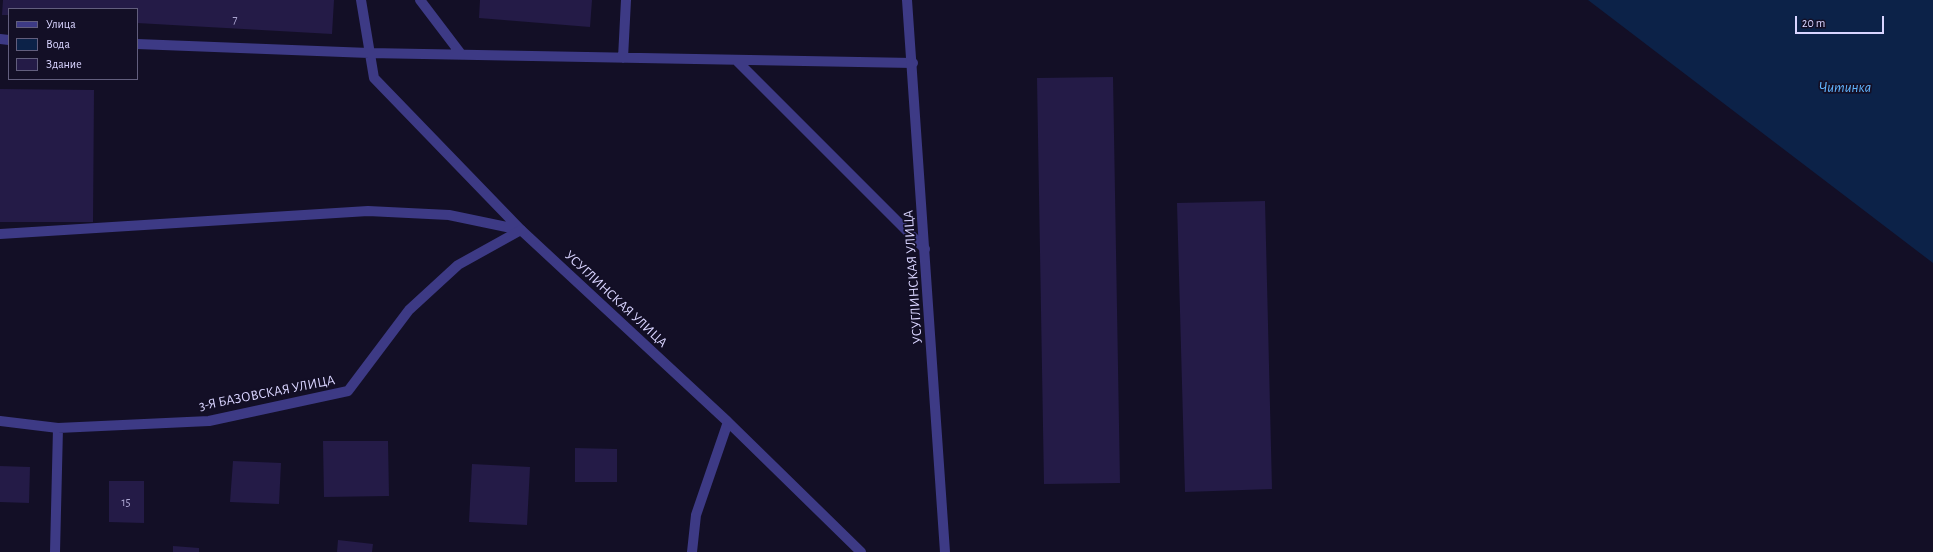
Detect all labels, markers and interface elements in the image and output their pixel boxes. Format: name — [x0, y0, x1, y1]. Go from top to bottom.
legend — [8, 8, 138, 80]
scale bar — [1797, 8, 1886, 34]
house number: 7 — [232, 12, 238, 26]
text: 20 m — [1802, 17, 1825, 29]
text: Улица — [46, 18, 76, 30]
text: Вода — [46, 38, 70, 50]
text: Здание — [46, 58, 82, 70]
water label: Читинка — [1819, 78, 1871, 96]
street label: УСУГЛИНСКАЯ УЛИЦА — [900, 209, 926, 345]
street label: УСУГЛИНСКАЯ УЛИЦА — [561, 247, 671, 351]
street label: 3-Я БАЗОВСКАЯ УЛИЦА — [198, 372, 336, 414]
house number: 15 — [121, 495, 131, 509]

